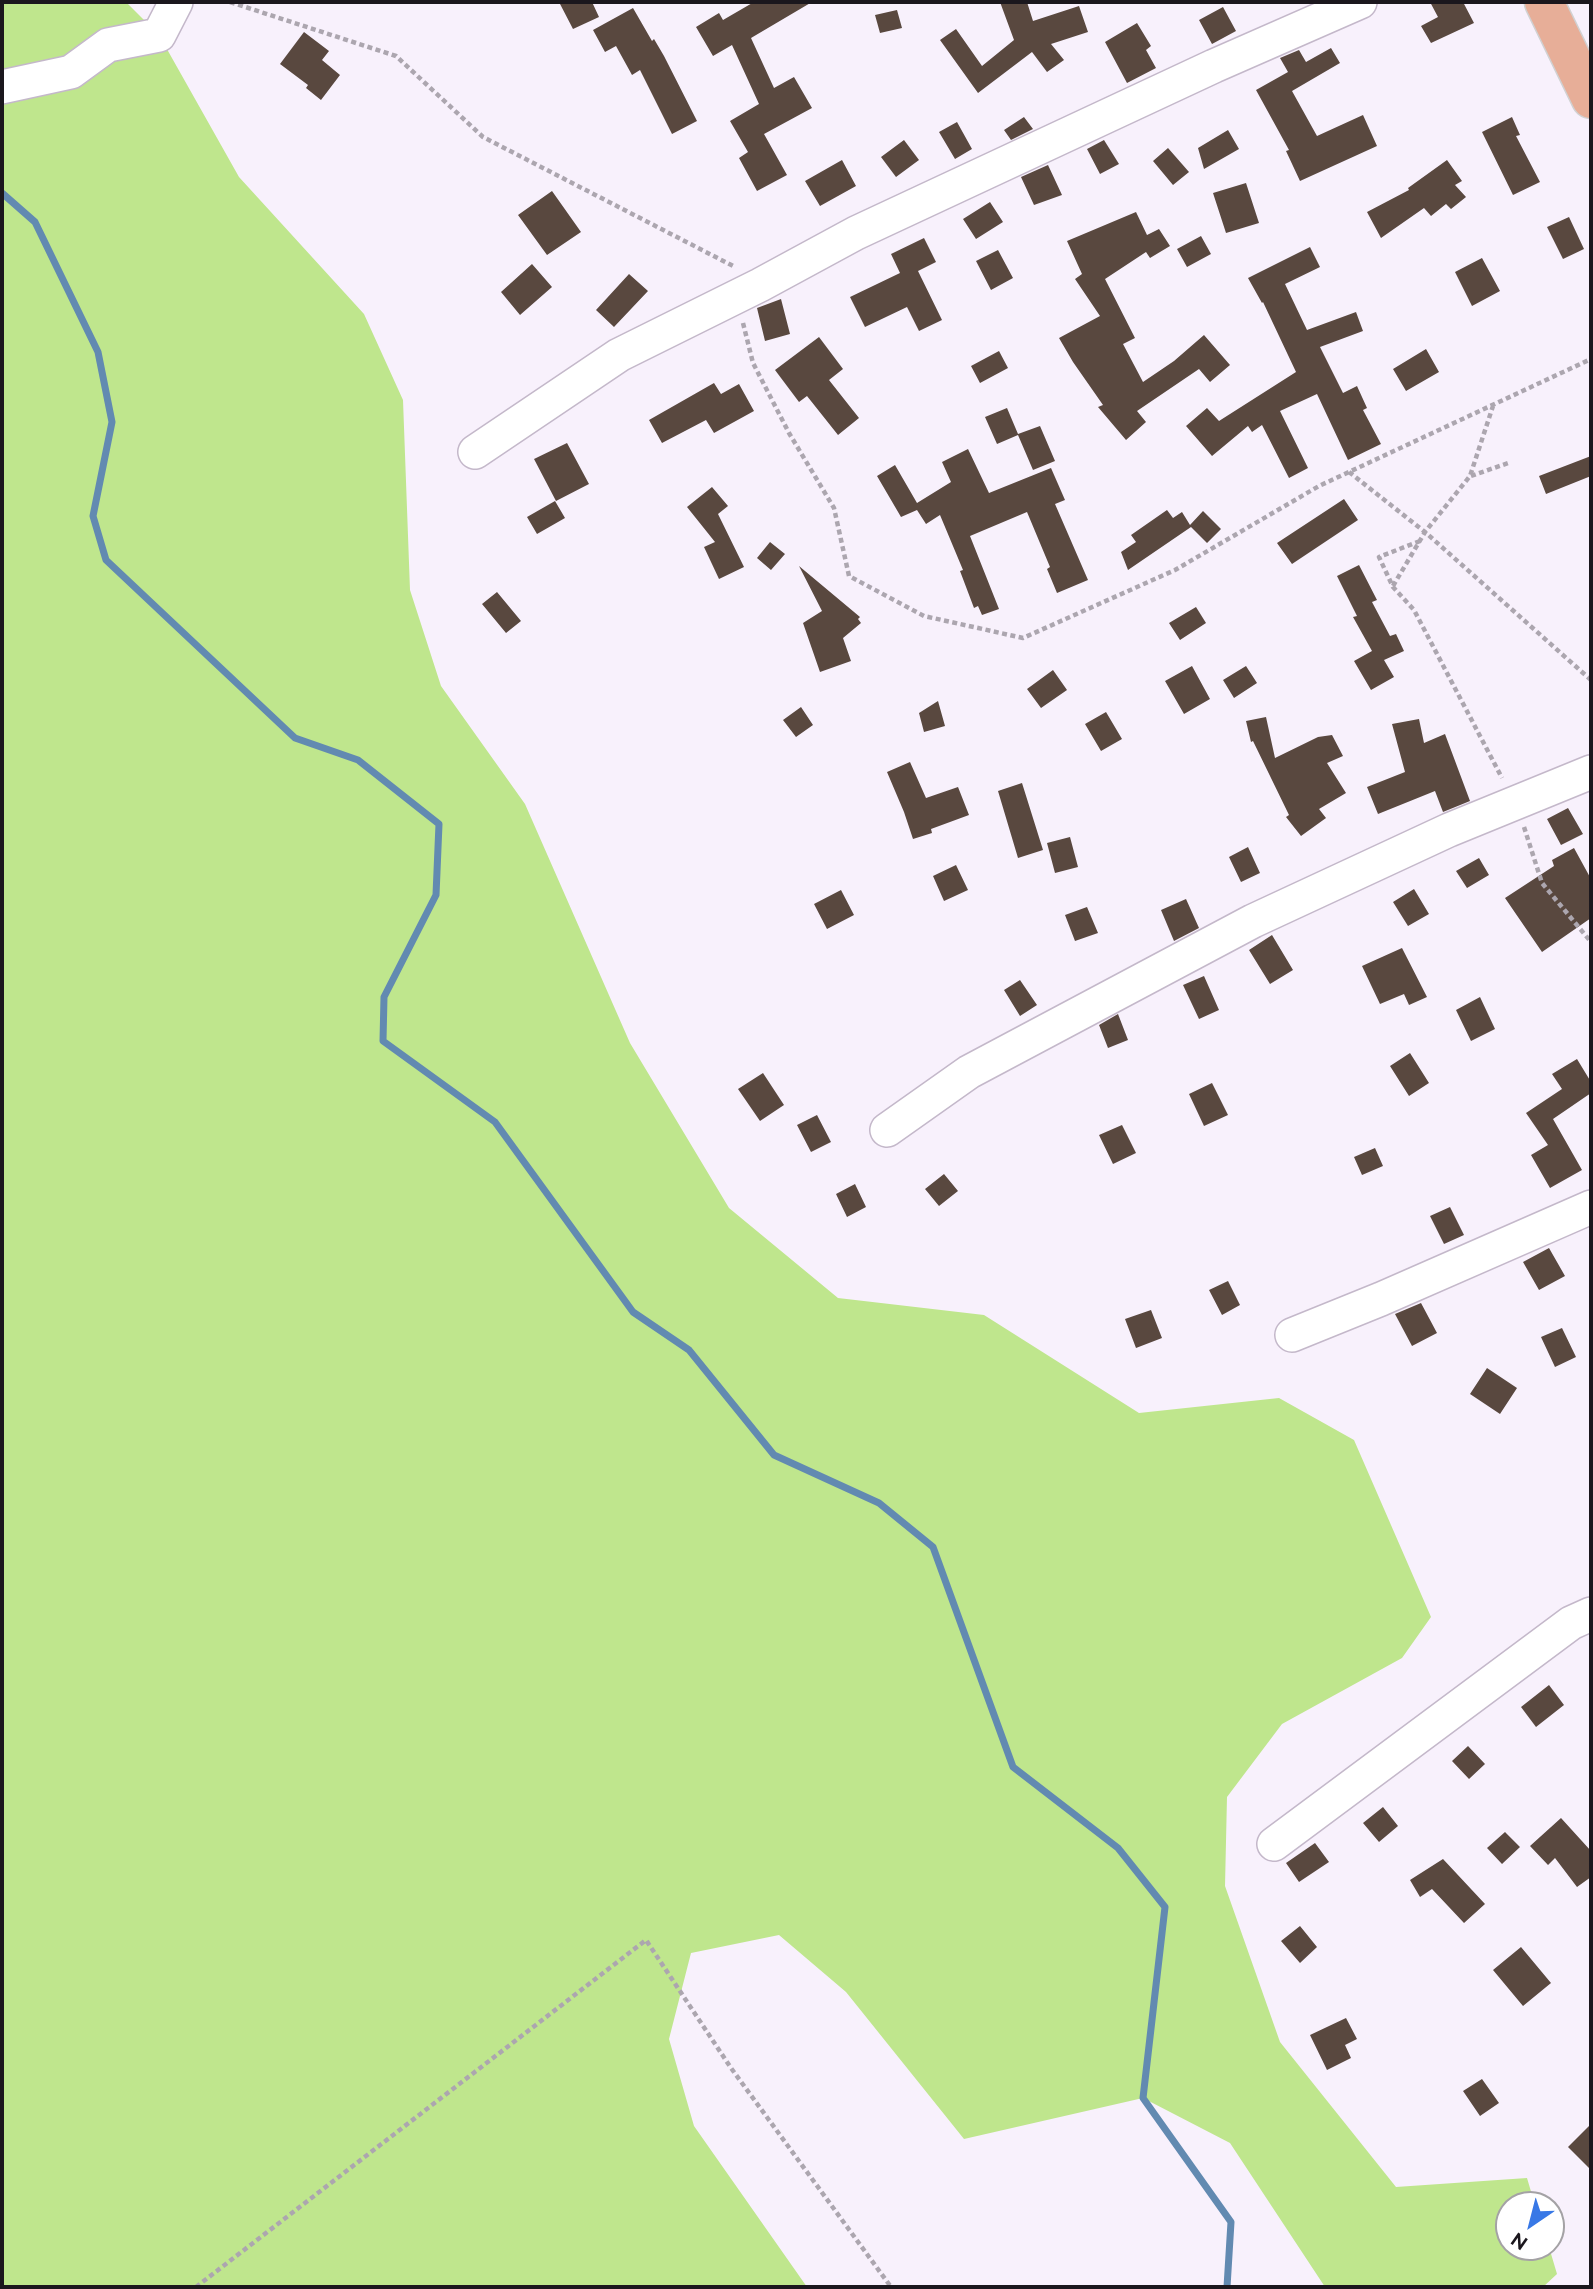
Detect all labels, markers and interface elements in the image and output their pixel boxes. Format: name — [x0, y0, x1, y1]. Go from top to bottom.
north arrow — [1495, 2191, 1565, 2261]
text: N — [1507, 2228, 1531, 2255]

